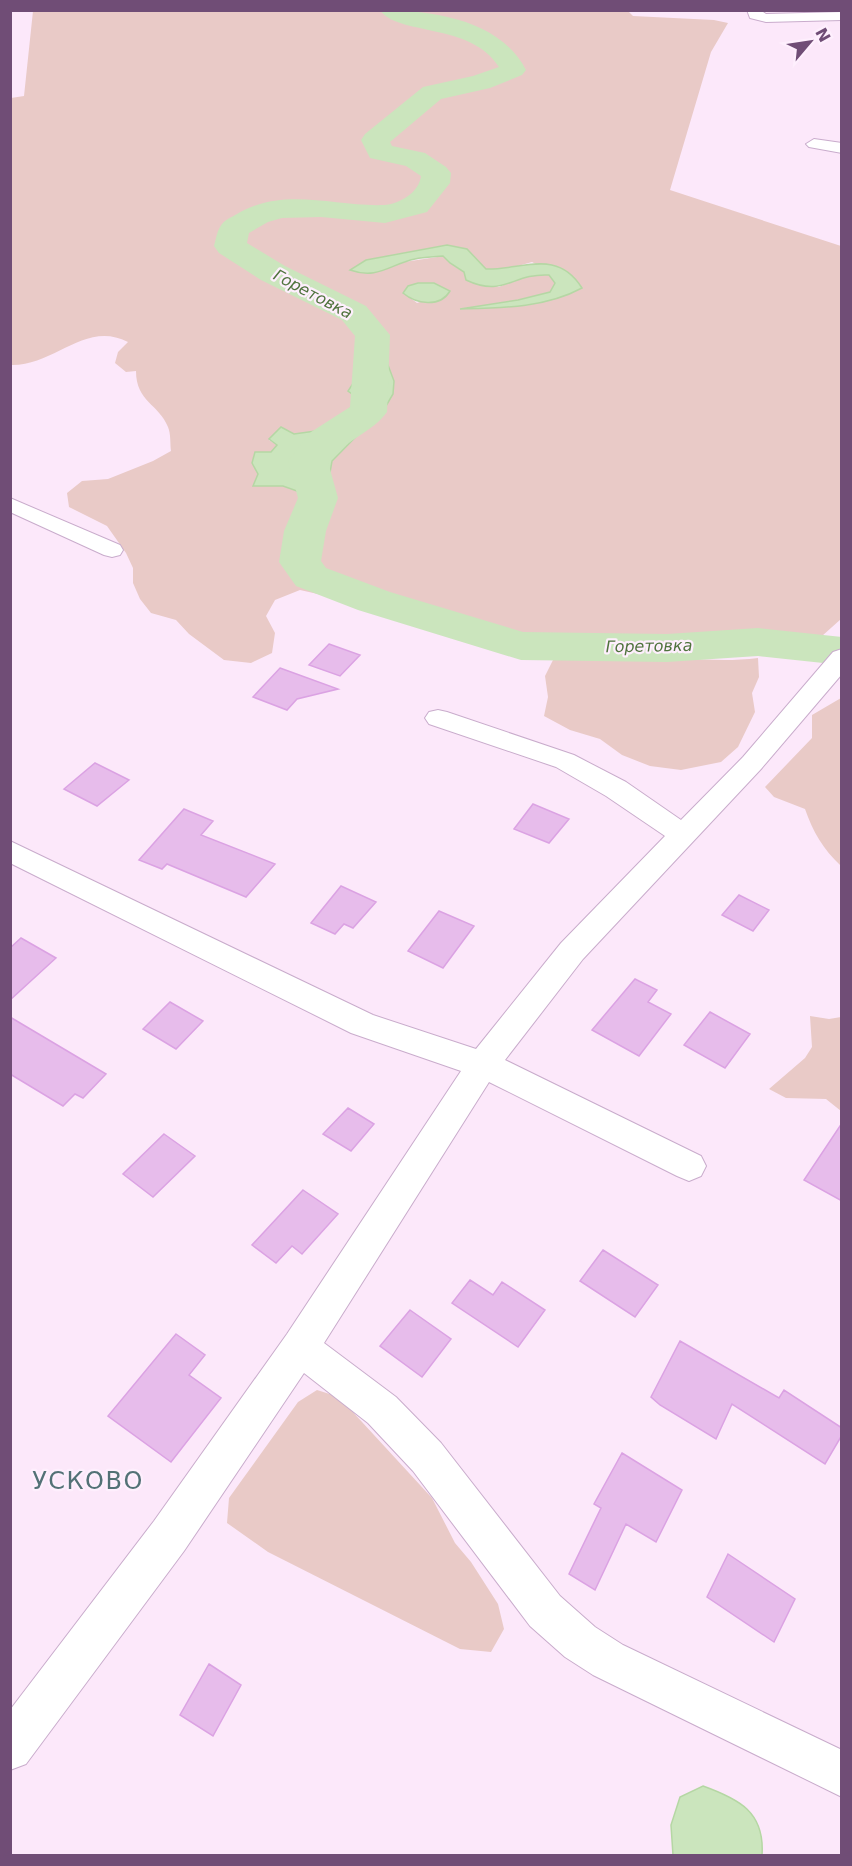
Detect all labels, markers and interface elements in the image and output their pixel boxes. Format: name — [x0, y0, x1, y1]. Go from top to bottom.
north arrow — [780, 12, 840, 72]
text: N — [811, 25, 834, 45]
water label: Горетовка — [270, 265, 356, 323]
water label: Горетовка — [605, 636, 693, 656]
district label: УСКОВО — [32, 1467, 144, 1495]

